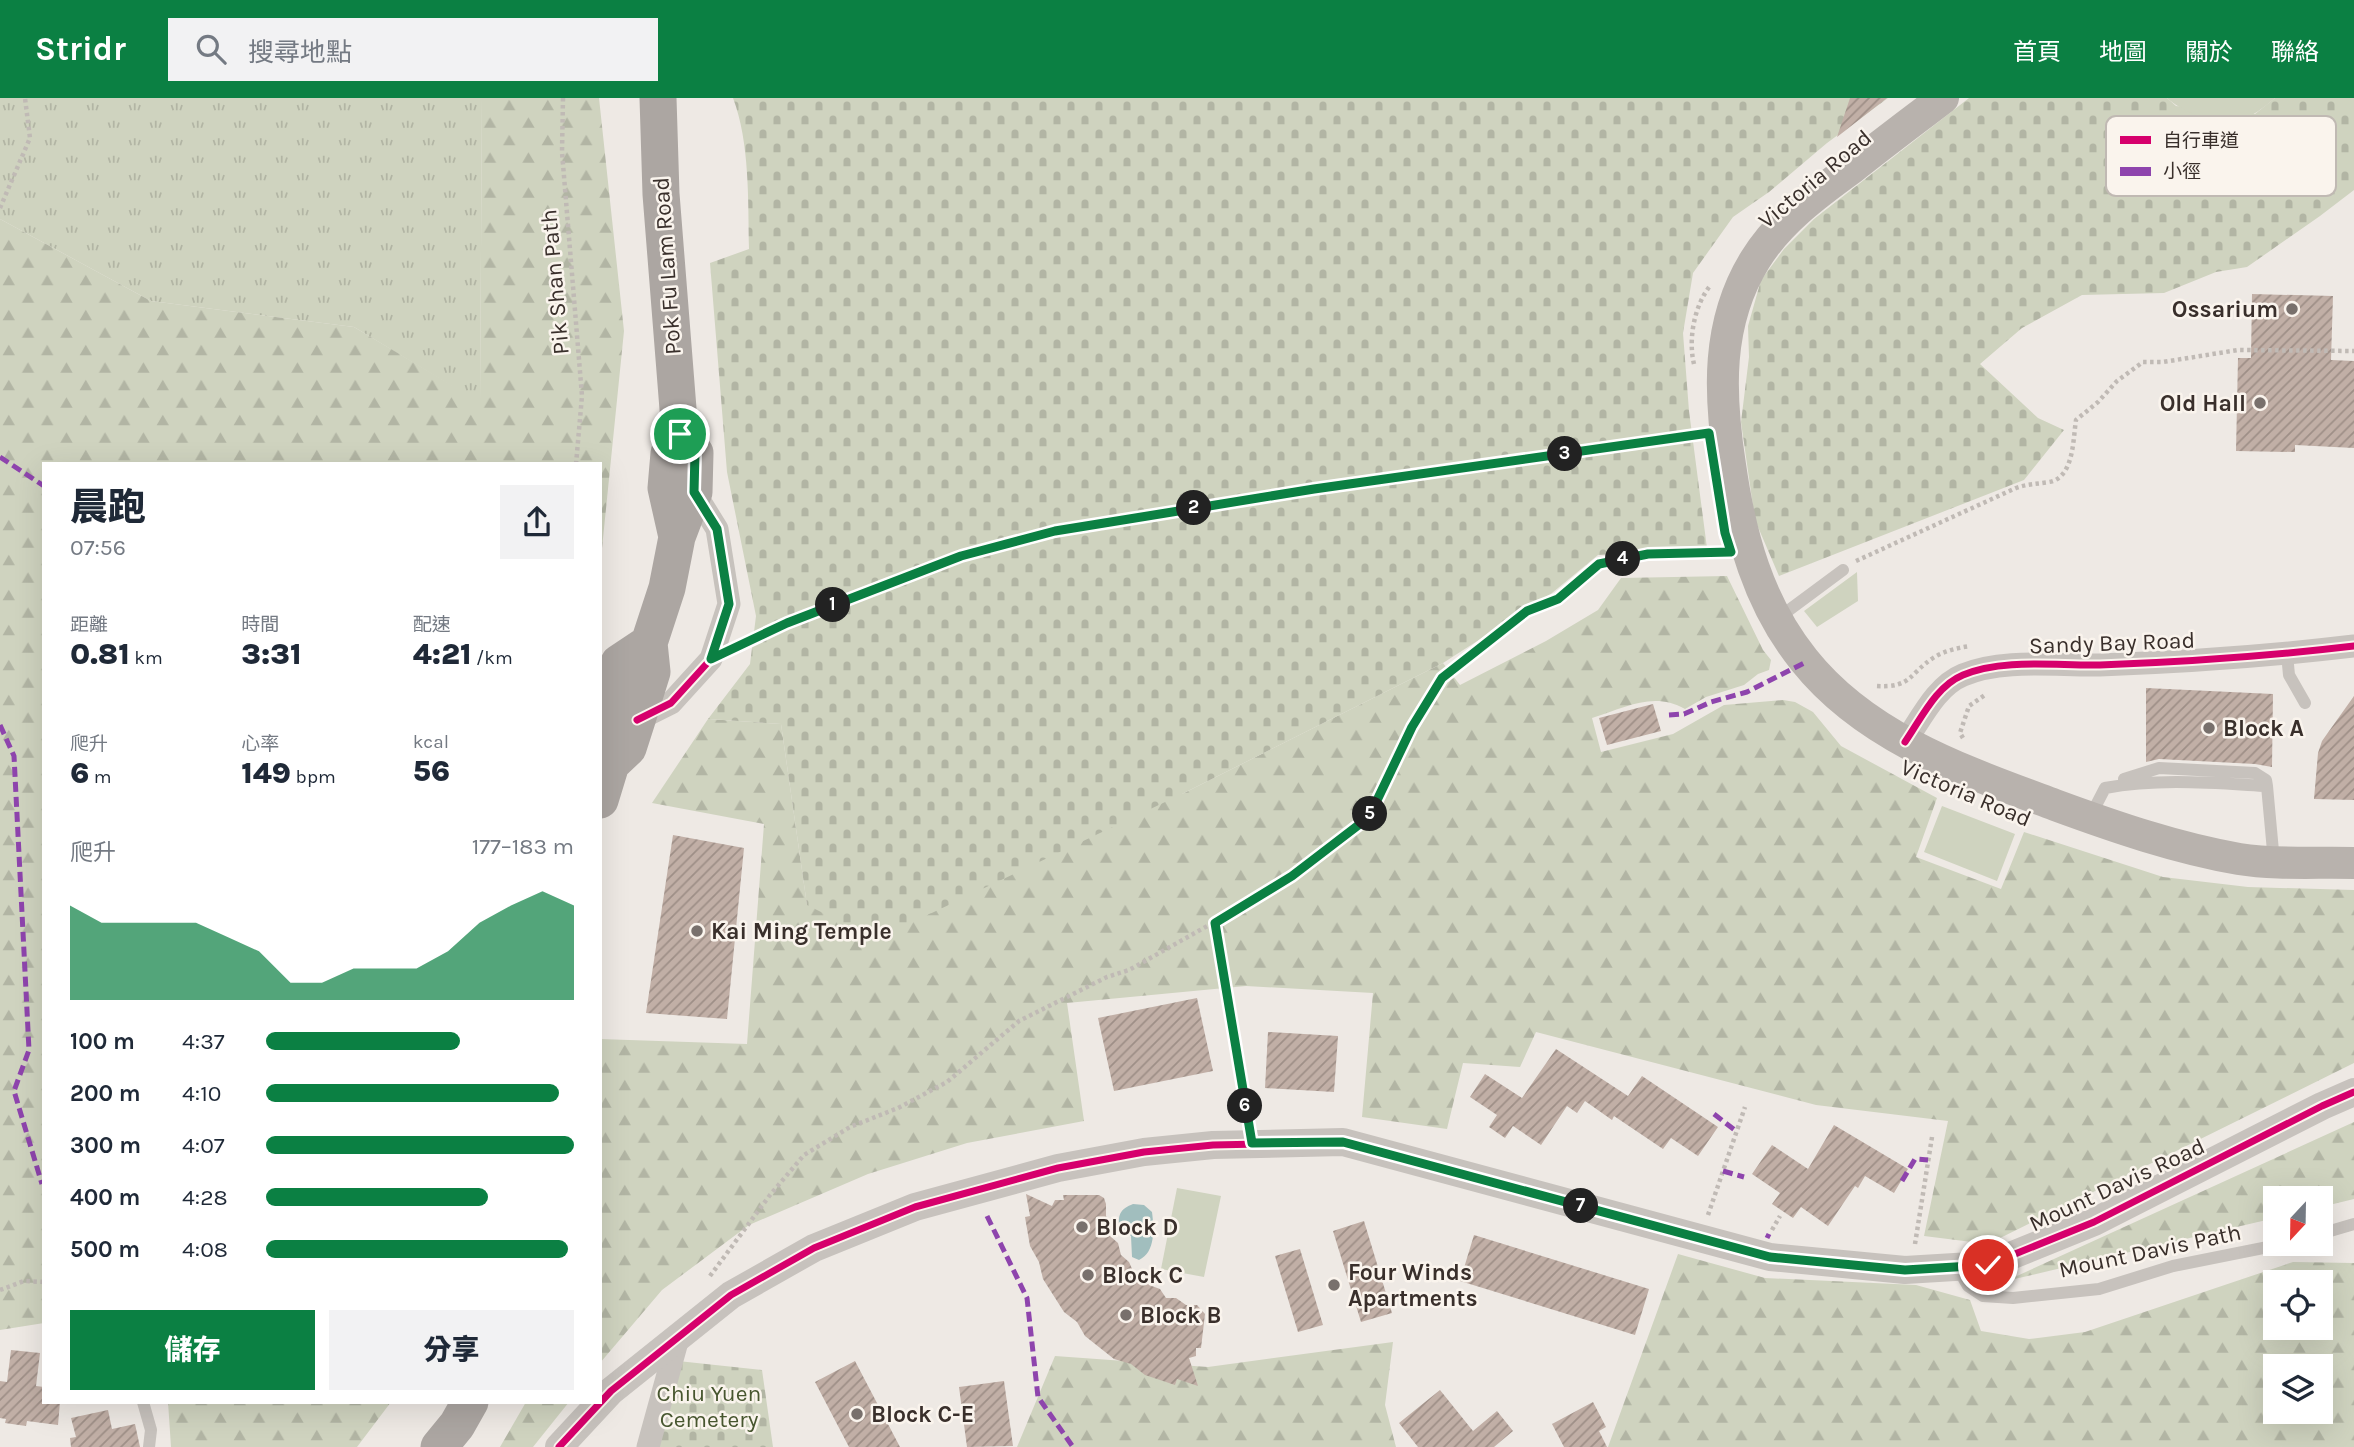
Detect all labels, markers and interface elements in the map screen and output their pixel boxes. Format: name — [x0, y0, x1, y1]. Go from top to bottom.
search box — [168, 18, 658, 81]
text: Stridr — [35, 30, 126, 68]
icon: search — [192, 30, 230, 68]
text: 搜尋地點 — [248, 37, 352, 68]
text: 首頁 — [2013, 38, 2061, 66]
text: 地圖 — [2099, 38, 2147, 66]
text: 關於 — [2185, 38, 2233, 66]
text: 聯絡 — [2271, 38, 2319, 66]
legend — [2106, 116, 2336, 196]
street label: Victoria Road — [1753, 124, 1877, 234]
text: 自行車道 — [2163, 130, 2239, 152]
text: 小徑 — [2163, 161, 2201, 183]
street label: Pok Fu Lam Road — [647, 176, 687, 356]
street label: Pik Shan Path — [535, 208, 575, 356]
place label: Ossarium — [2172, 296, 2278, 323]
marker: Ossarium — [2284, 301, 2300, 317]
place label: Old Hall — [2160, 390, 2246, 417]
marker: Old Hall — [2252, 395, 2268, 411]
pin — [650, 404, 710, 464]
icon: arrive — [661, 415, 699, 453]
pin: 3 — [1548, 436, 1582, 472]
text: 3 — [1559, 442, 1570, 464]
text: 晨跑 — [70, 485, 146, 530]
button: share — [500, 485, 574, 559]
pin: 2 — [1176, 490, 1212, 526]
text: 2 — [1188, 496, 1199, 518]
text: 07:56 — [70, 534, 126, 561]
pin: 4 — [1606, 542, 1640, 576]
text: 4 — [1617, 547, 1628, 569]
pin: 1 — [816, 588, 850, 622]
text: 1 — [829, 593, 836, 615]
text: 距離 — [70, 614, 108, 636]
text: 時間 — [241, 614, 279, 636]
text: 配速 — [413, 614, 451, 636]
street label: Sandy Bay Road — [2028, 627, 2196, 659]
text: 0.81 — [70, 636, 130, 672]
text: 3:31 — [241, 636, 301, 672]
text: 4:21 — [413, 636, 471, 672]
text: km — [130, 647, 163, 669]
text: /km — [471, 647, 513, 669]
place label: Block A — [2223, 715, 2304, 742]
marker: Block A — [2201, 720, 2217, 736]
text: kcal — [413, 731, 449, 753]
text: 爬升 — [70, 733, 108, 755]
text: 心率 — [241, 733, 279, 755]
text: 56 — [413, 753, 450, 789]
street label: Victoria Road — [1897, 753, 2035, 833]
text: 6 — [70, 755, 89, 791]
text: 149 — [241, 755, 291, 791]
text: m — [89, 766, 112, 788]
text: bpm — [291, 766, 336, 788]
pin: 5 — [1352, 796, 1388, 832]
text: 5 — [1364, 802, 1375, 824]
text: 177–183 m — [472, 833, 574, 860]
text: 爬升 — [70, 839, 116, 866]
place label: Kai Ming Temple — [711, 918, 892, 945]
marker: Kai Ming Temple — [689, 923, 705, 939]
text: 100 m — [70, 1028, 135, 1055]
text: 4:37 — [182, 1028, 225, 1055]
text: 200 m — [70, 1080, 141, 1107]
text: 4:10 — [182, 1080, 221, 1107]
pin: 6 — [1228, 1088, 1262, 1124]
text: 6 — [1239, 1094, 1250, 1116]
text: 300 m — [70, 1132, 141, 1159]
text: 4:07 — [182, 1132, 225, 1159]
street label: Mount Davis Road — [2025, 1132, 2209, 1238]
text: 400 m — [70, 1184, 140, 1211]
text: 4:28 — [182, 1184, 228, 1211]
north arrow — [2263, 1186, 2333, 1256]
map controls — [2263, 1186, 2333, 1424]
pin: 7 — [1564, 1188, 1598, 1224]
text: 7 — [1576, 1194, 1585, 1216]
place label: Block D — [1096, 1214, 1178, 1241]
street label: Mount Davis Path — [2056, 1218, 2244, 1284]
marker: Block D — [1074, 1219, 1090, 1235]
pin — [1958, 1235, 2018, 1295]
text: 500 m — [70, 1236, 140, 1263]
text: 4:08 — [182, 1236, 228, 1263]
icon: check — [1969, 1246, 2007, 1284]
place label: Four Winds Apartments — [1348, 1259, 1478, 1312]
place label: Block C — [1102, 1262, 1183, 1289]
marker: Block C — [1080, 1267, 1096, 1283]
button: locate — [2263, 1270, 2333, 1340]
marker: Four Winds Apartments — [1326, 1277, 1342, 1293]
place label: Block B — [1140, 1302, 1221, 1329]
marker: Block B — [1118, 1307, 1134, 1323]
button: 儲存 — [70, 1310, 315, 1390]
button: 分享 — [329, 1310, 574, 1390]
button: layers — [2263, 1354, 2333, 1424]
park label: Chiu Yuen Cemetery — [657, 1380, 761, 1433]
place label: Block C-E — [871, 1401, 974, 1428]
marker: Block C-E — [849, 1406, 865, 1422]

